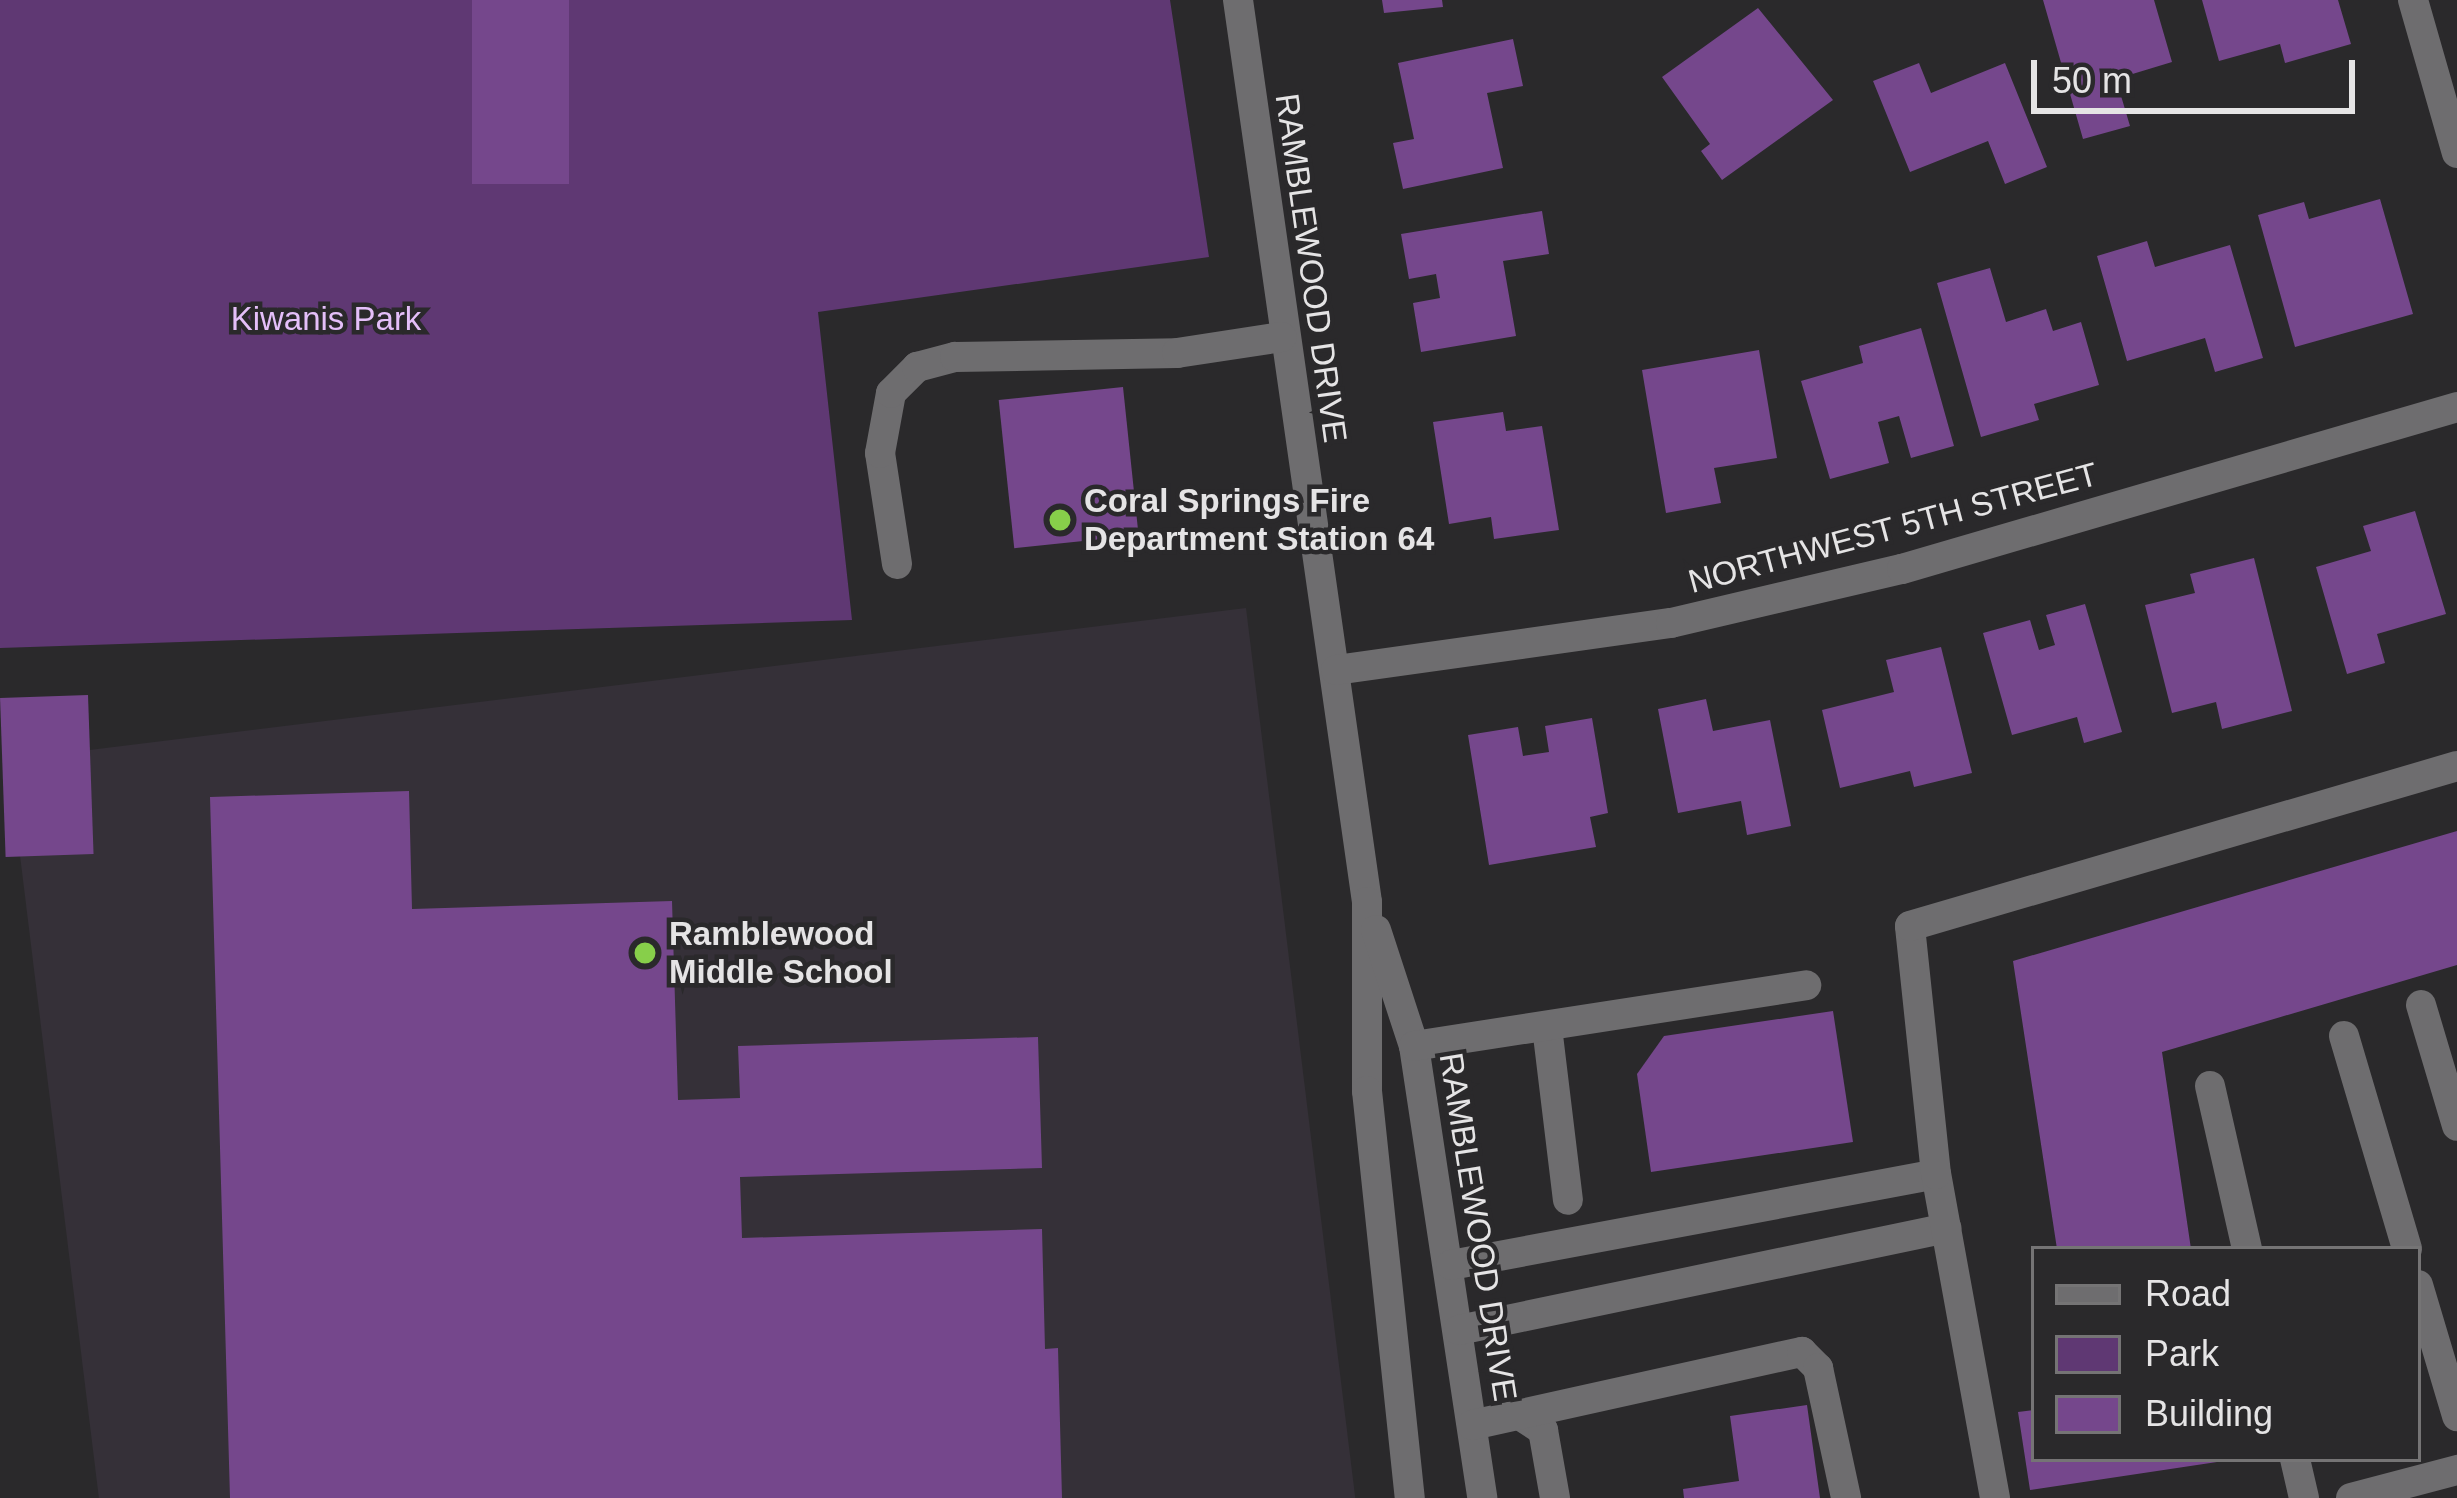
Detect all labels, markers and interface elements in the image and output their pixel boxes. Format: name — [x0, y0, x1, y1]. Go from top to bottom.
scale bar — [2037, 36, 2361, 110]
text: 50 m — [2052, 60, 2132, 101]
street label: RAMBLEWOOD DRIVE — [1267, 91, 1355, 445]
park label: Kiwanis Park — [231, 299, 421, 339]
street label: NORTHWEST 5TH STREET — [1684, 454, 2102, 602]
place label: Coral Springs Fire Department Station 64 — [1084, 481, 1434, 559]
marker: Coral Springs Fire Department Station 64 — [1047, 507, 1073, 533]
place label: Ramblewood Middle School — [669, 914, 893, 992]
marker: Ramblewood Middle School — [632, 940, 658, 966]
street label: RAMBLEWOOD DRIVE — [1431, 1050, 1525, 1404]
legend — [2031, 1246, 2421, 1462]
text: Road — [2145, 1273, 2231, 1314]
text: Park — [2145, 1333, 2219, 1374]
text: Building — [2145, 1393, 2273, 1434]

